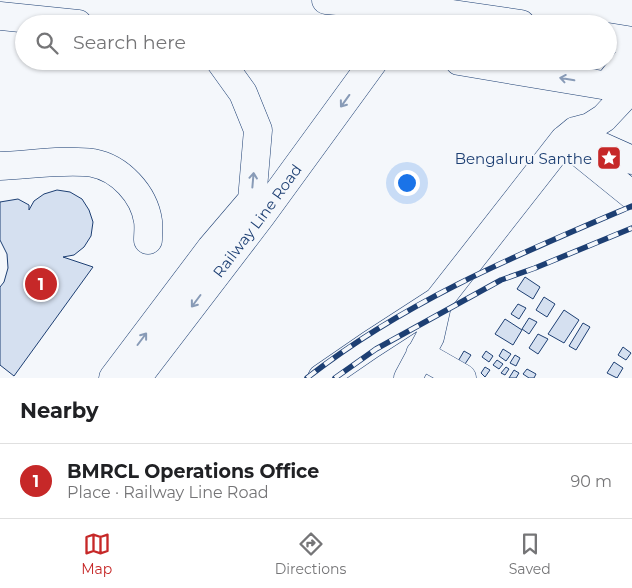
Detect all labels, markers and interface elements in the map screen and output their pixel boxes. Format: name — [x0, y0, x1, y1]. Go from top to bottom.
search box — [15, 15, 617, 70]
icon: search — [33, 29, 61, 57]
text: Search here — [73, 31, 186, 54]
one-way arrow — [559, 73, 575, 83]
one-way arrow — [340, 93, 351, 107]
place icon: Bengaluru Santhe — [596, 145, 622, 171]
place label: Bengaluru Santhe — [455, 149, 592, 168]
street label: Railway Line Road — [208, 160, 305, 281]
your location — [394, 170, 420, 196]
one-way arrow — [249, 172, 258, 188]
pin: 1 — [25, 265, 57, 303]
one-way arrow — [191, 294, 201, 308]
one-way arrow — [137, 332, 147, 346]
text: Nearby — [20, 398, 99, 423]
text: BMRCL Operations Office — [67, 460, 319, 483]
text: 1 — [33, 472, 39, 491]
text: 90 m — [570, 472, 612, 491]
text: Place · Railway Line Road — [67, 483, 269, 502]
tab: Map — [81, 530, 112, 578]
tab: Directions — [275, 530, 346, 578]
tab: Saved — [509, 530, 551, 578]

